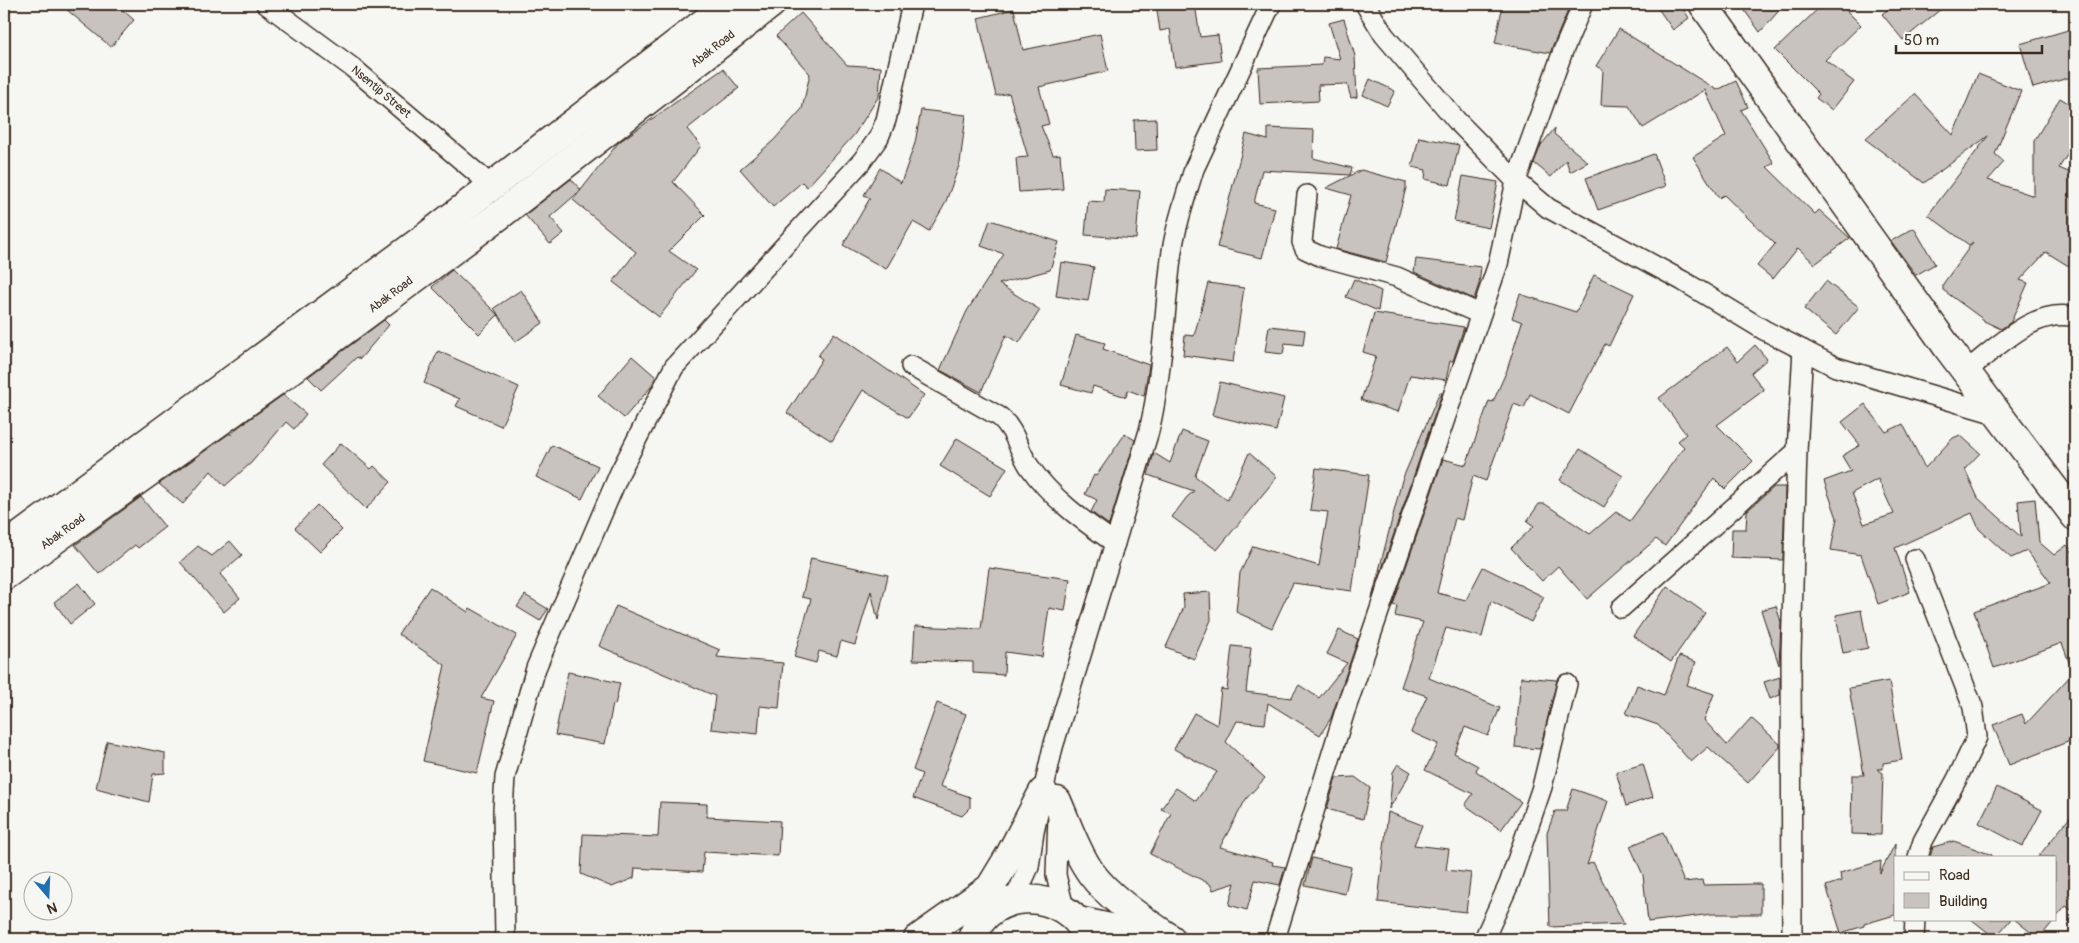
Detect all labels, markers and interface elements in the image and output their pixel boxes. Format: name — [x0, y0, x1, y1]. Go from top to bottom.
scale bar — [1896, 22, 2043, 54]
street label: Abak Road — [688, 27, 738, 71]
text: 50 m — [1904, 31, 1939, 50]
street label: Nsentip Street — [348, 63, 414, 122]
street label: Abak Road — [366, 273, 416, 317]
street label: Abak Road — [38, 511, 88, 553]
legend — [1894, 856, 2056, 920]
text: Road — [1939, 866, 1970, 885]
north arrow — [22, 870, 72, 920]
text: Building — [1939, 892, 1987, 911]
text: N — [45, 898, 59, 917]

